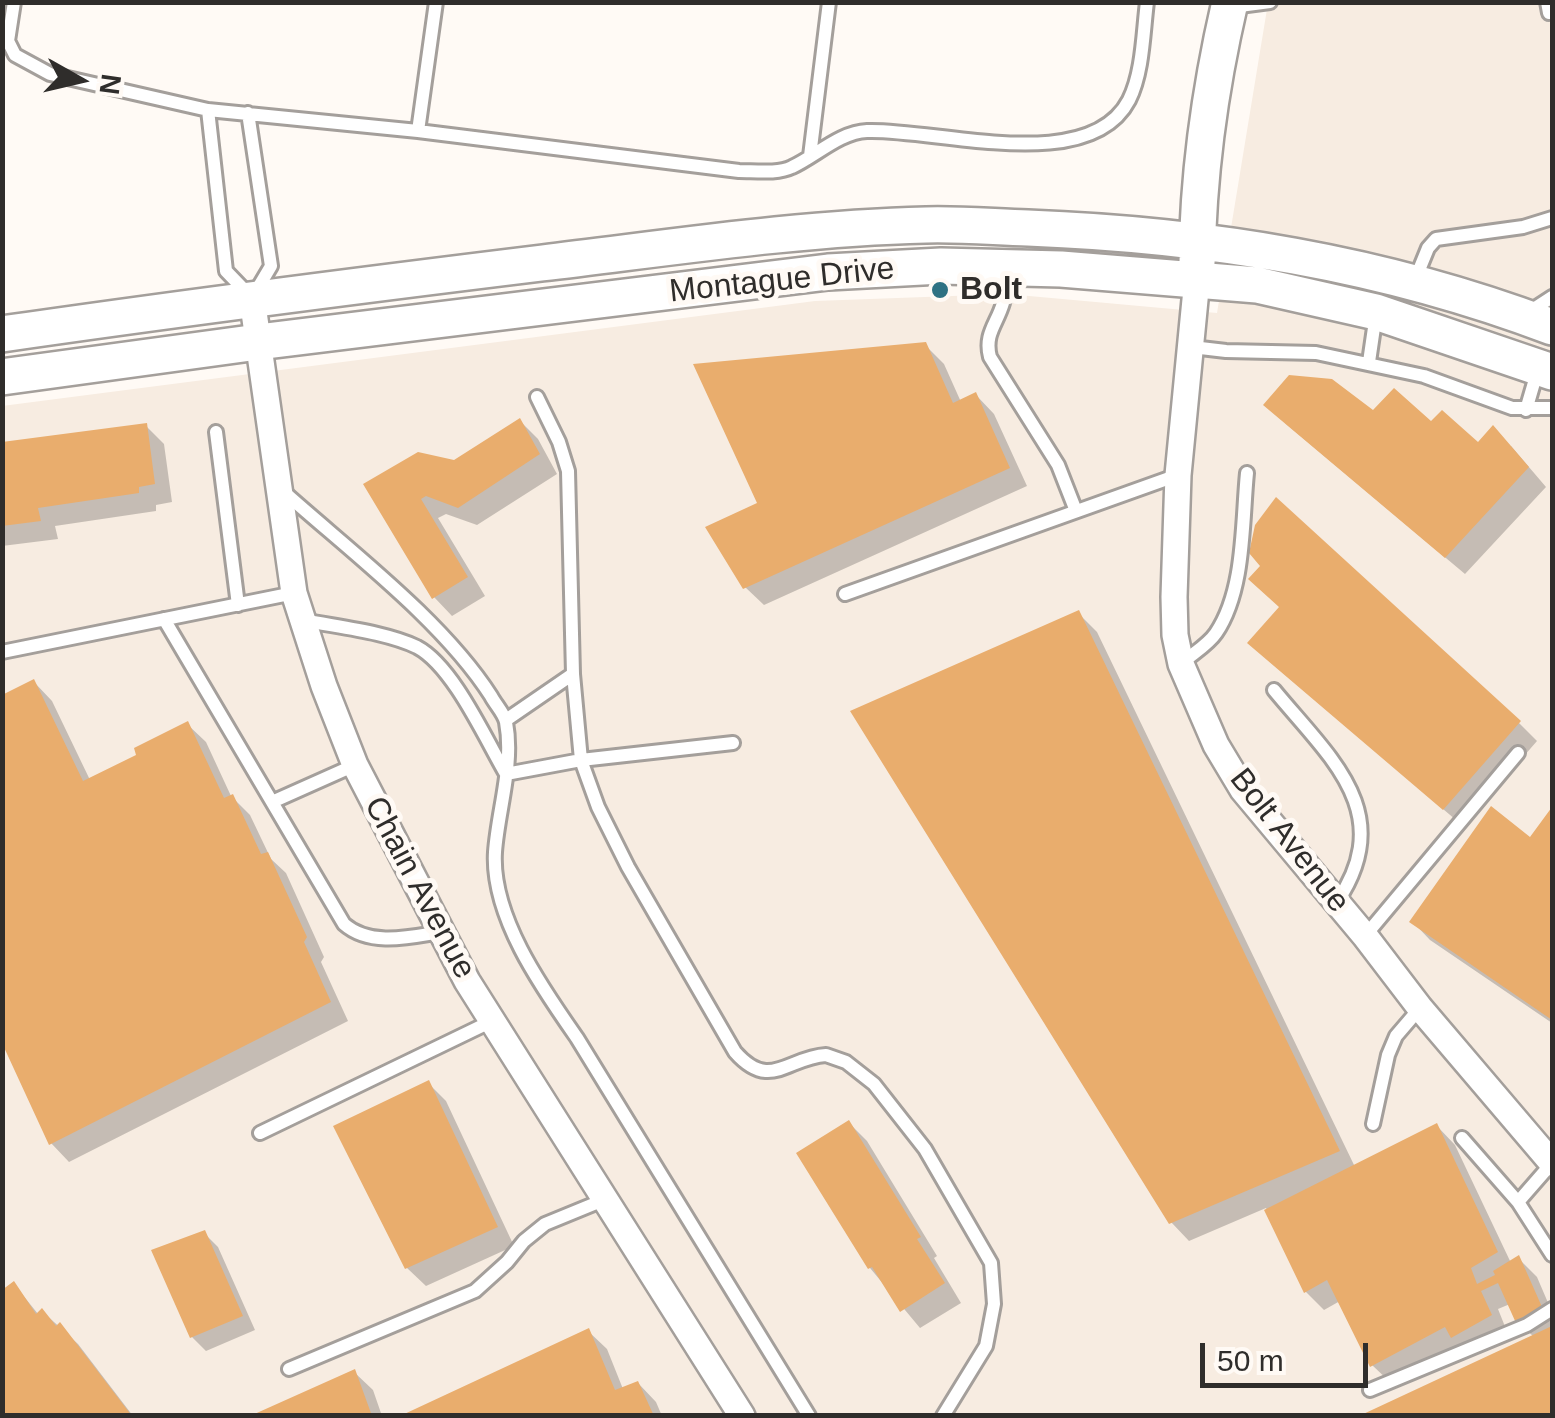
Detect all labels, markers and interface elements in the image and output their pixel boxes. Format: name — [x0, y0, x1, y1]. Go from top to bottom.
north arrow — [30, 30, 130, 130]
text: N — [93, 72, 127, 96]
street label: Montague Drive — [668, 250, 896, 312]
place label: Bolt — [960, 271, 1022, 309]
marker: Bolt — [929, 279, 951, 301]
street label: Bolt Avenue — [1221, 761, 1357, 921]
street label: Chain Avenue — [355, 790, 483, 986]
scale bar — [1205, 1323, 1372, 1385]
text: 50 m — [1217, 1344, 1284, 1377]

